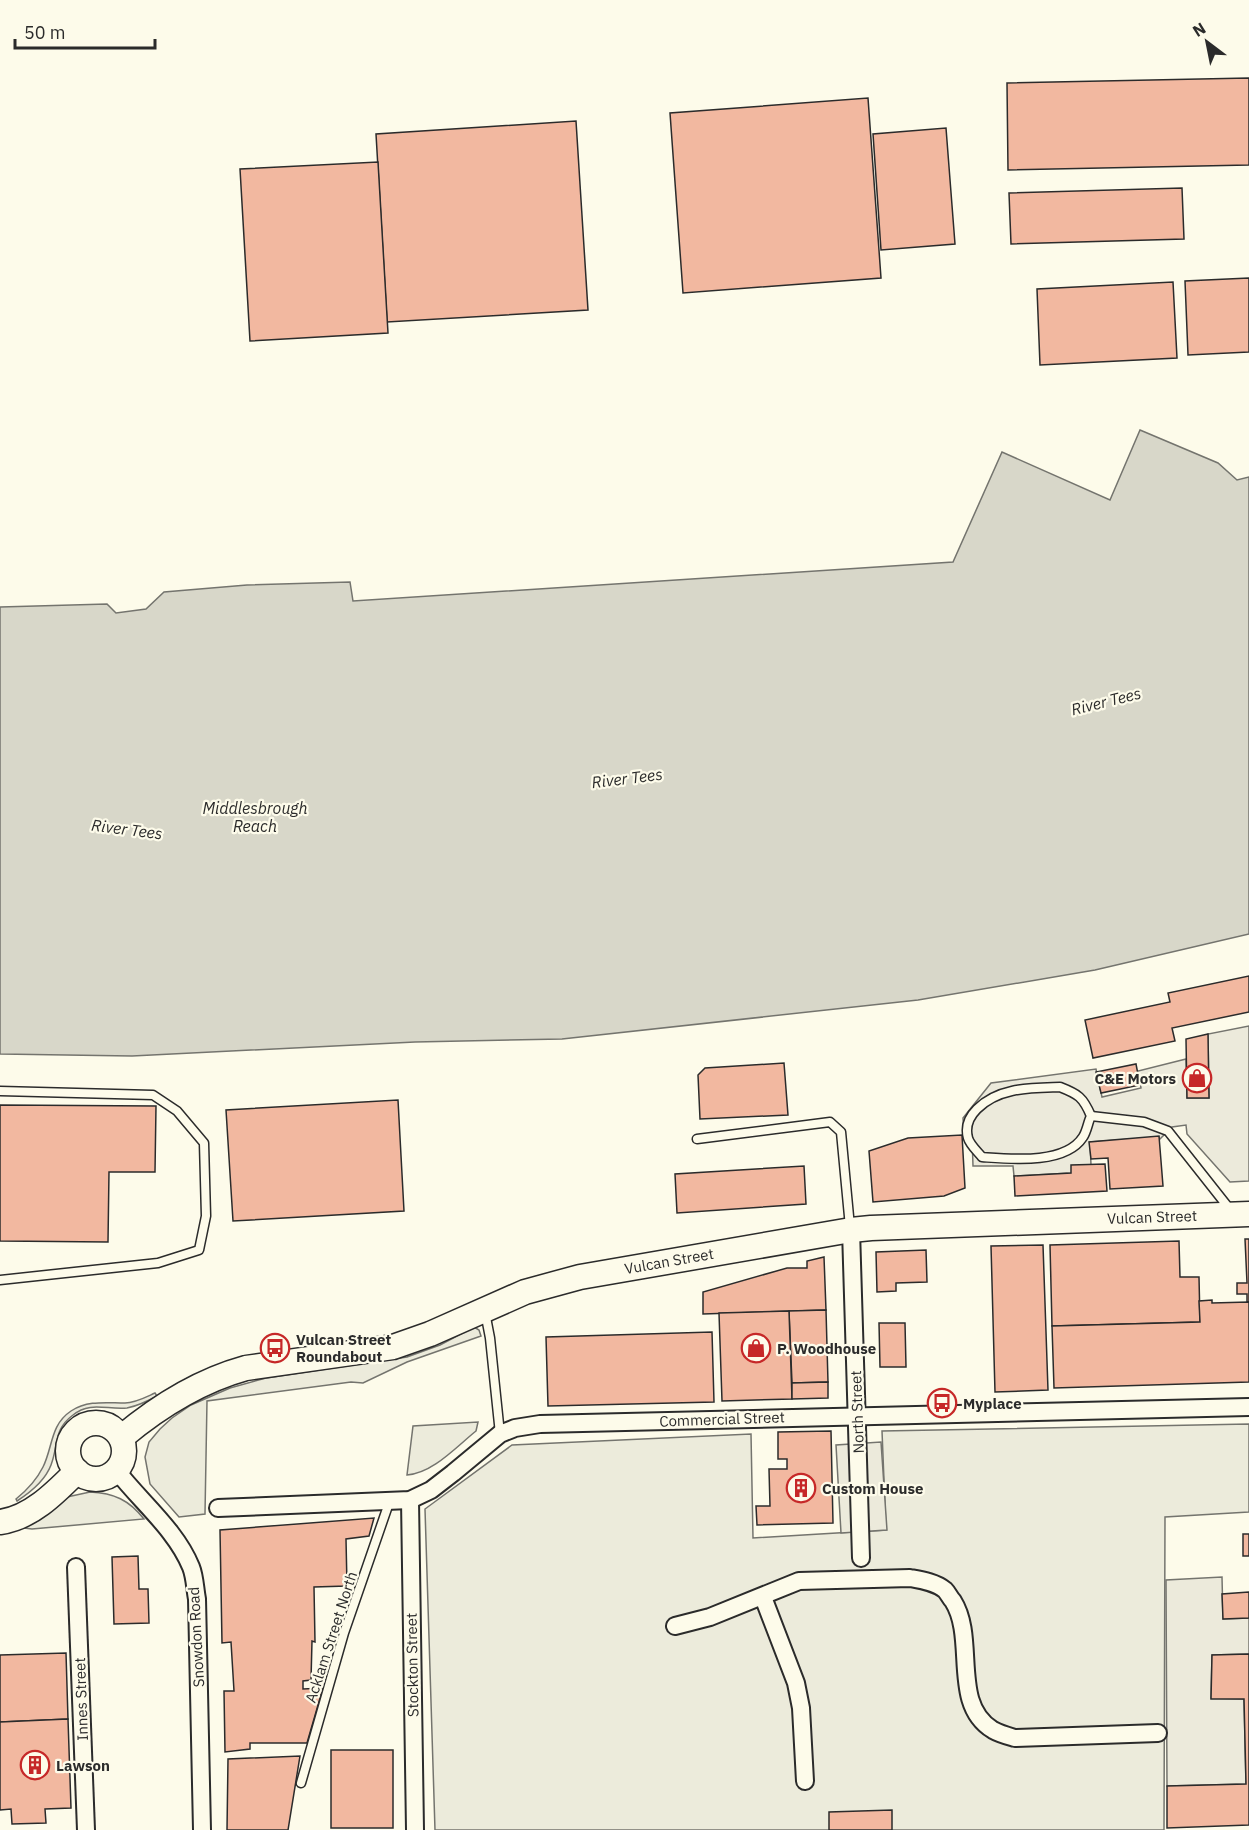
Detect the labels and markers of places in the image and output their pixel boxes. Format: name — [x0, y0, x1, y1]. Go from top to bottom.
shop icon: C&E Motors — [1181, 1062, 1213, 1094]
place label: C&E Motors — [1095, 1069, 1176, 1088]
place label: Vulcan Street Roundabout — [296, 1330, 392, 1366]
bus stop icon: Vulcan Street Roundabout — [259, 1332, 291, 1364]
shop icon: P. Woodhouse — [740, 1332, 772, 1364]
place label: P. Woodhouse — [777, 1339, 876, 1358]
bus stop icon: Myplace — [926, 1387, 958, 1419]
place label: Myplace — [963, 1394, 1022, 1413]
building icon: Custom House — [785, 1472, 817, 1504]
place label: Custom House — [822, 1479, 924, 1498]
building icon: Lawson — [19, 1749, 51, 1781]
place label: Lawson — [56, 1756, 110, 1775]

